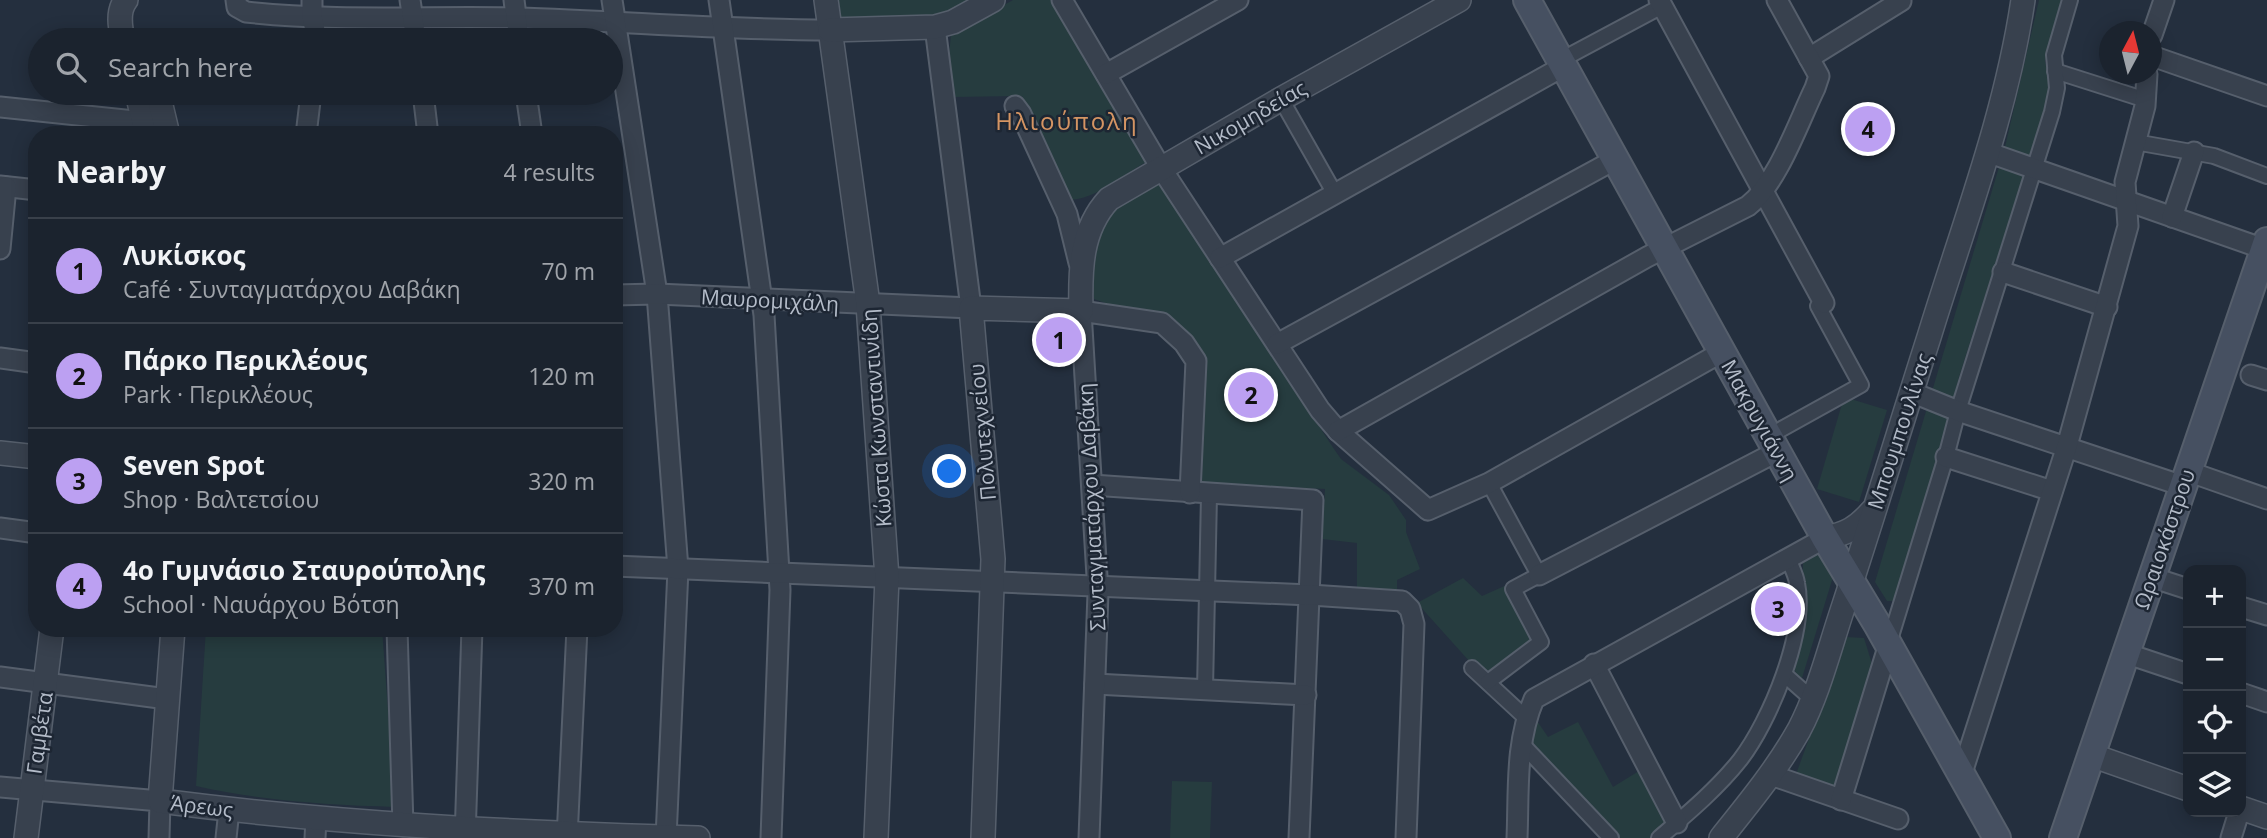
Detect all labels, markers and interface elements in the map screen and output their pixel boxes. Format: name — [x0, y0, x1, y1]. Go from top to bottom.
north arrow — [2099, 21, 2162, 84]
search box — [28, 28, 623, 105]
icon: search — [52, 48, 90, 86]
text: Search here — [108, 49, 253, 85]
street label: Νικομηδείας — [1189, 74, 1311, 160]
pin: 4 — [1845, 103, 1891, 155]
district label: Ηλιούπολη — [995, 104, 1139, 137]
text: Nearby — [56, 151, 166, 192]
text: 4 results — [504, 156, 595, 188]
text: Λυκίσκος — [123, 237, 246, 273]
text: 1 — [72, 255, 86, 287]
text: 70 m — [541, 255, 595, 287]
text: Café · Συνταγματάρχου Δαβάκη — [123, 273, 461, 305]
street label: Μαυρομιχάλη — [700, 282, 840, 318]
street label: Κώστα Κωνσταντινίδη — [854, 308, 898, 528]
pin: 1 — [1036, 314, 1082, 366]
text: Πάρκο Περικλέους — [123, 342, 367, 378]
street label: Μπουμπουλίνας — [1861, 349, 1937, 513]
street label: Μακρυγιάννη — [1715, 354, 1805, 486]
text: 2 — [72, 360, 86, 392]
text: 120 m — [528, 360, 595, 392]
street label: Πολυτεχνείου — [962, 362, 1002, 502]
pin: 2 — [1228, 369, 1274, 421]
text: Park · Περικλέους — [123, 378, 313, 410]
street label: Συνταγματάρχου Δαβάκη — [1071, 382, 1111, 632]
text: Seven Spot — [123, 447, 265, 483]
your location — [932, 454, 966, 488]
text: 3 — [72, 465, 86, 497]
text: 320 m — [528, 465, 595, 497]
street label: Ωραιοκάστρου — [2127, 465, 2201, 613]
text: Shop · Βαλτετσίου — [123, 483, 319, 515]
text: 4ο Γυμνάσιο Σταυρούπολης — [123, 552, 485, 588]
map controls — [2183, 565, 2246, 817]
button: + — [2183, 565, 2246, 628]
text: 4 — [72, 570, 86, 602]
text: 370 m — [528, 570, 595, 602]
pin: 3 — [1755, 583, 1801, 635]
text: School · Ναυάρχου Βότση — [123, 588, 400, 620]
button: − — [2183, 628, 2246, 691]
street label: Γαμβέτα — [19, 690, 59, 776]
button: locate — [2183, 691, 2246, 754]
button: layers — [2183, 754, 2246, 817]
street label: Άρεως — [169, 788, 235, 824]

